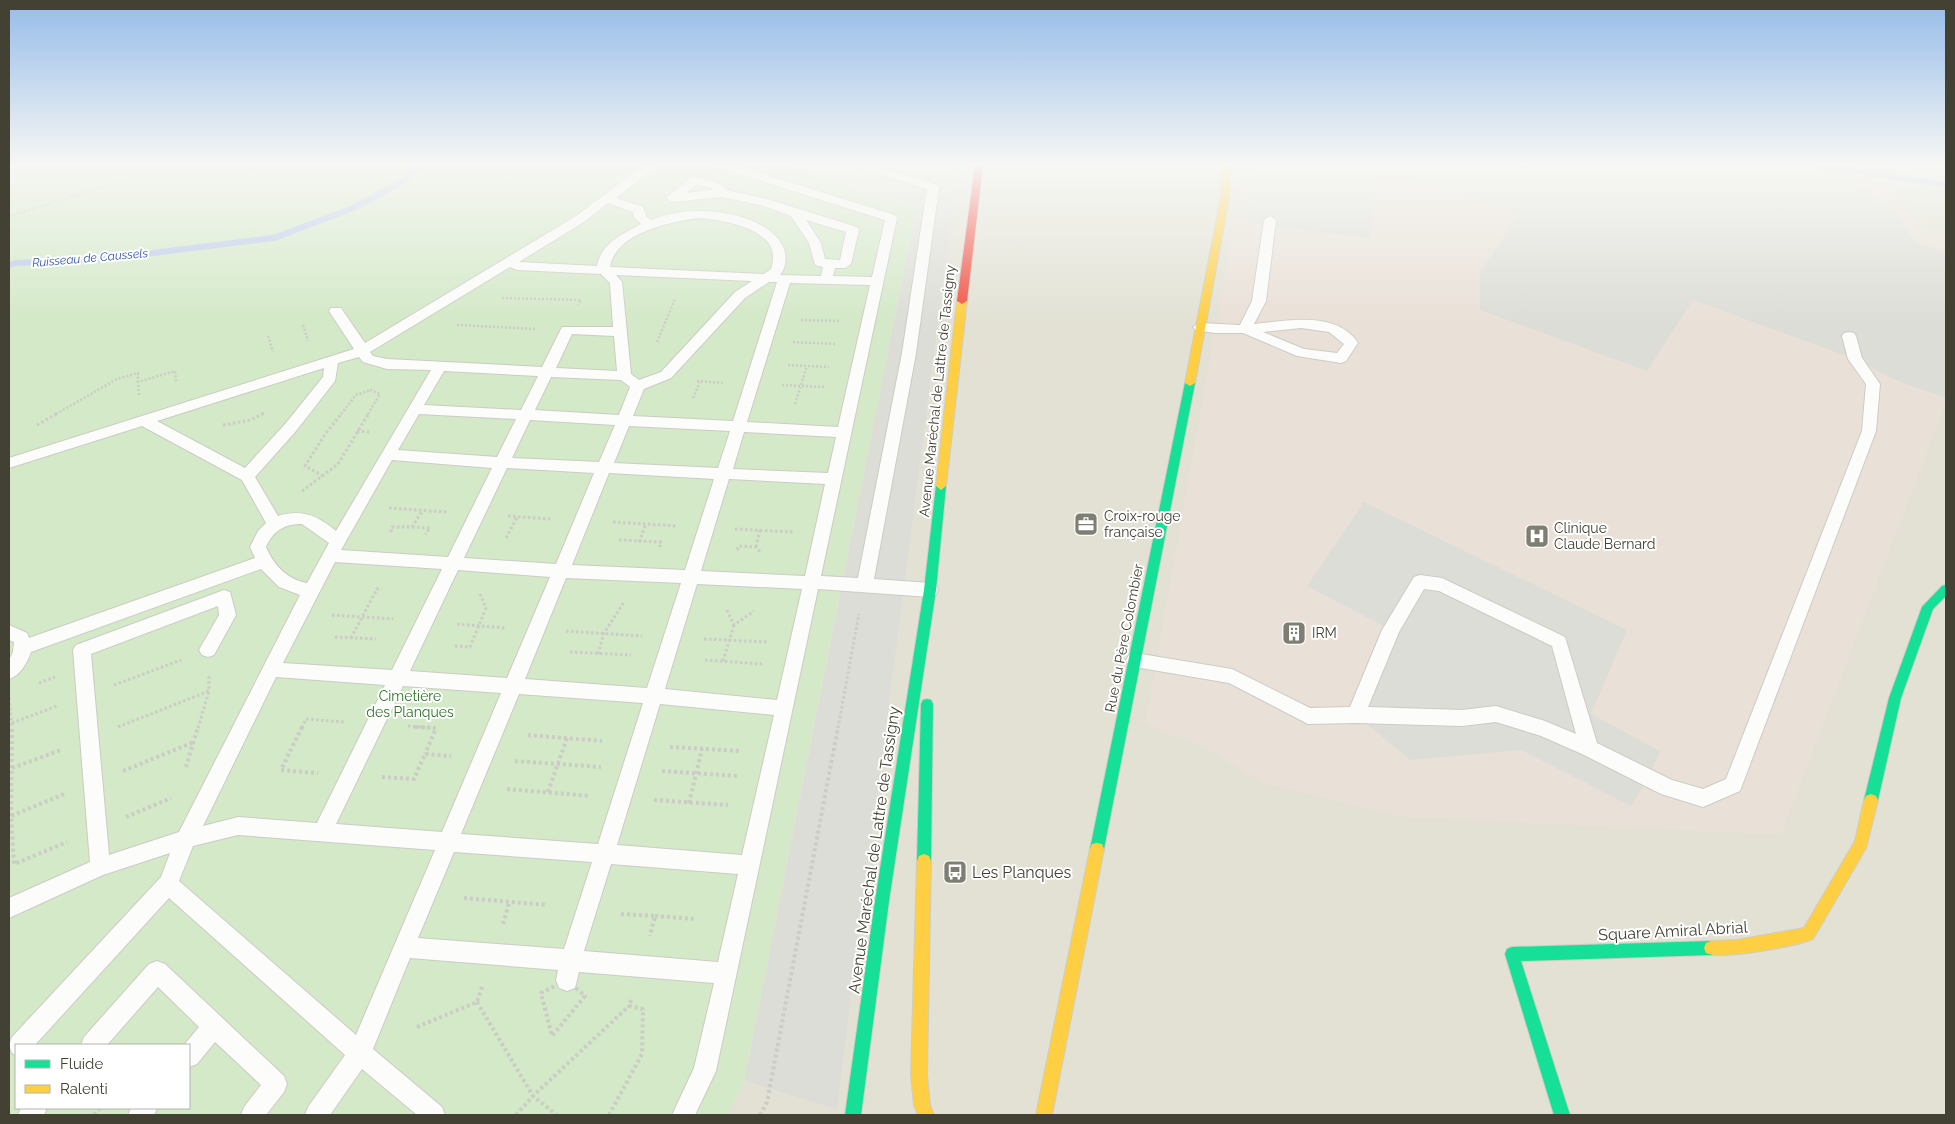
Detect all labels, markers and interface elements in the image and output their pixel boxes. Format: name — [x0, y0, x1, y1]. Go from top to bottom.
water label: Ruisseau de Caussels — [31, 246, 149, 270]
street label: Avenue Maréchal de Lattre de Tassigny — [916, 264, 958, 518]
place label: Croix-rouge française — [1104, 508, 1181, 540]
office icon: Croix-rouge française — [1073, 511, 1099, 537]
place label: Clinique Claude Bernard — [1554, 520, 1656, 552]
hospital icon: Clinique Claude Bernard — [1524, 523, 1550, 549]
street label: Rue du Père Colombier — [1102, 562, 1146, 714]
building icon: IRM — [1281, 620, 1307, 646]
place label: IRM — [1312, 625, 1337, 641]
park label: Cimetière des Planques — [366, 688, 454, 720]
street label: Avenue Maréchal de Lattre de Tassigny — [844, 705, 904, 995]
bus stop icon: Les Planques — [942, 859, 968, 885]
place label: Les Planques — [972, 863, 1071, 882]
street label: Square Amiral Abrial — [1598, 918, 1749, 944]
legend — [15, 1044, 190, 1109]
text: Fluide — [60, 1055, 103, 1073]
text: Ralenti — [60, 1080, 108, 1098]

